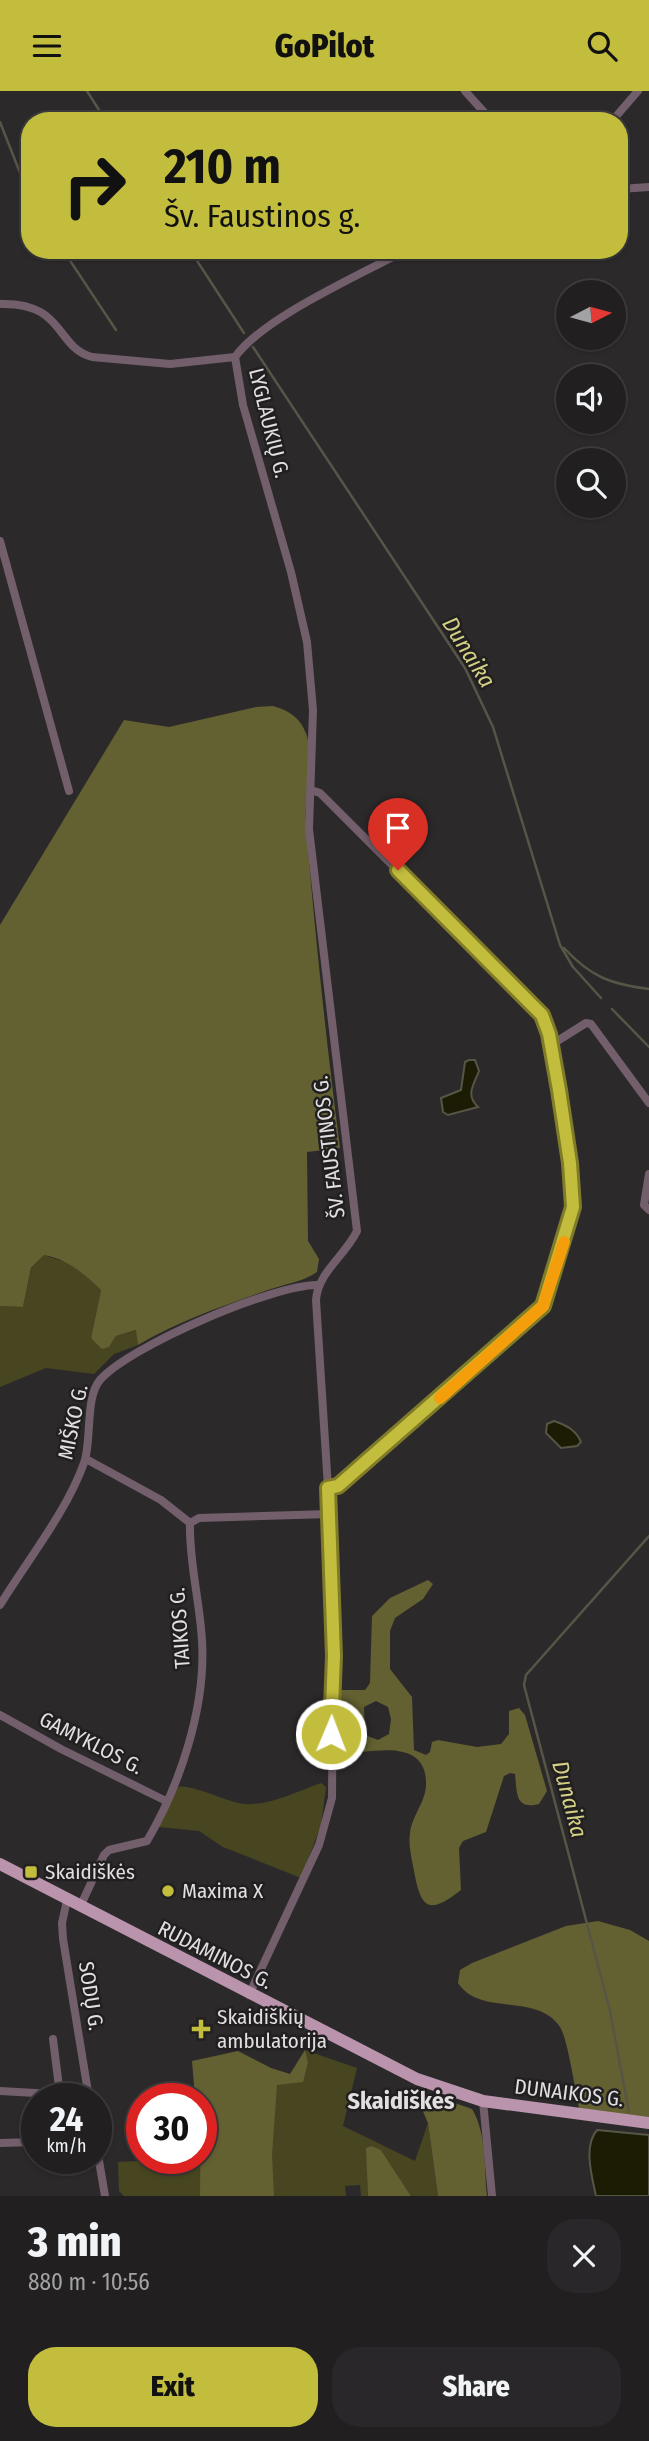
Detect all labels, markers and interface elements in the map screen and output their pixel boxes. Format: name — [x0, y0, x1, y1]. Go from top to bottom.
icon: menu — [28, 27, 66, 65]
text: GoPilot — [275, 27, 374, 65]
icon: search — [583, 27, 621, 65]
text: 210 m — [164, 137, 281, 196]
icon: right — [49, 140, 140, 231]
text: Šv. Faustinos g. — [164, 197, 360, 235]
north arrow — [556, 280, 626, 350]
map controls — [556, 280, 626, 518]
button: sound — [556, 364, 626, 434]
street label: LYGLAUKIŲ G. — [243, 365, 295, 481]
button: search — [556, 448, 626, 518]
water label: Dunaika — [436, 611, 502, 693]
pin — [368, 798, 428, 870]
icon: arrive — [379, 809, 417, 847]
street label: ŠV. FAUSTINOS G. — [307, 1074, 351, 1220]
street label: MIŠKO G. — [52, 1382, 94, 1462]
street label: TAIKOS G. — [164, 1587, 196, 1669]
position arrow — [294, 1697, 368, 1771]
street label: GAMYKLOS G. — [35, 1706, 147, 1780]
water label: Dunaika — [546, 1757, 594, 1841]
place label: Skaidiškės — [45, 1859, 135, 1885]
marker: Skaidiškės — [23, 1864, 39, 1880]
place label: Maxima X — [182, 1878, 264, 1904]
marker: Maxima X — [160, 1883, 176, 1899]
street label: RUDAMINOS G. — [153, 1915, 277, 1995]
street label: SODŲ G. — [73, 1960, 109, 2032]
place label: Skaidiškių ambulatorija — [217, 2004, 327, 2054]
marker: Skaidiškių ambulatorija — [191, 2019, 211, 2039]
street label: DUNAIKOS G. — [513, 2073, 625, 2113]
speed limit sign: 30 — [126, 2083, 217, 2174]
district label: Skaidiškės — [348, 2087, 455, 2115]
text: 24 — [50, 2098, 83, 2140]
text: km/h — [46, 2135, 87, 2157]
text: 3 min — [28, 2217, 121, 2267]
button: close — [547, 2219, 621, 2293]
text: 880 m · 10:56 — [28, 2268, 150, 2296]
button: Exit — [28, 2347, 318, 2427]
button: Share — [332, 2347, 621, 2427]

